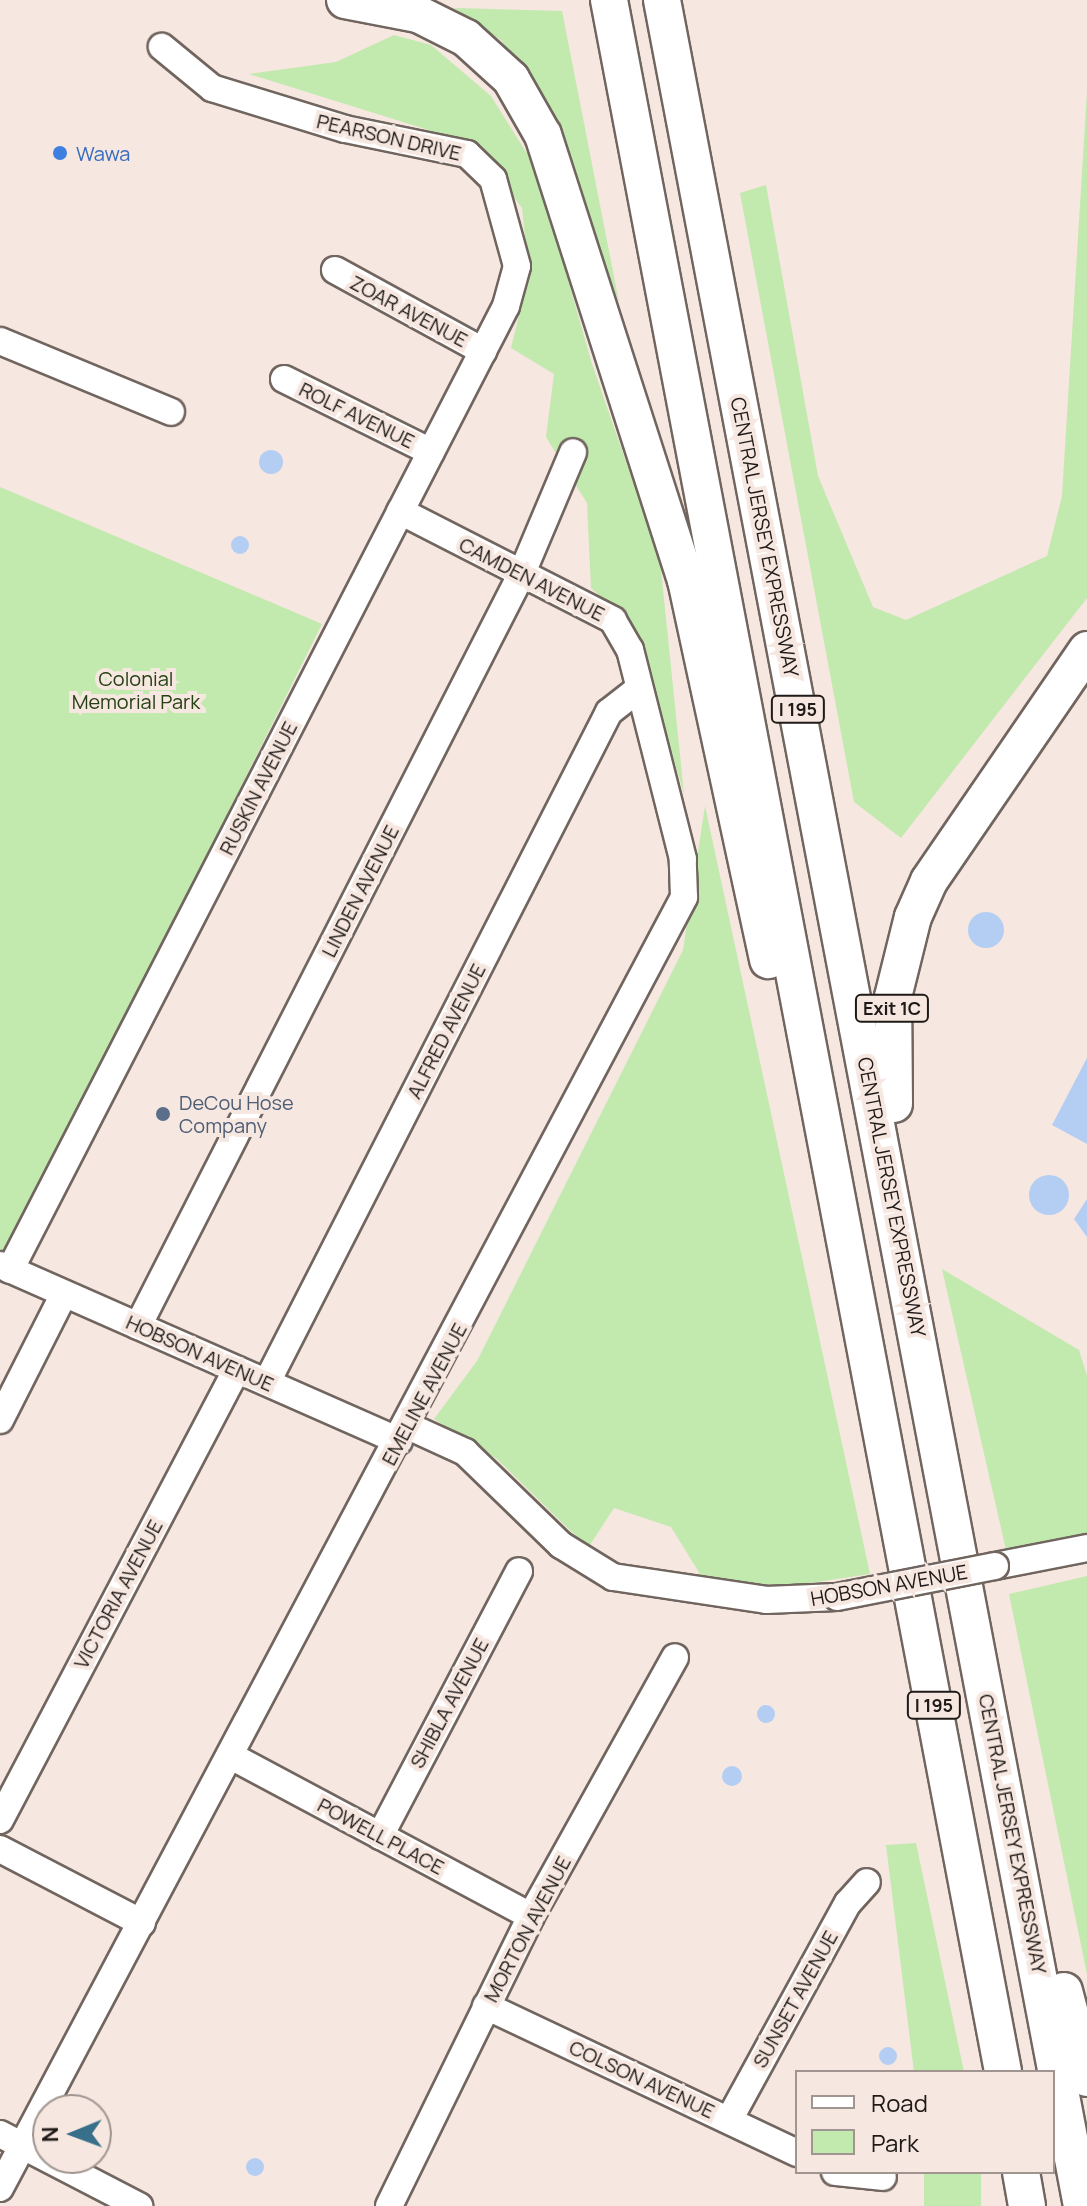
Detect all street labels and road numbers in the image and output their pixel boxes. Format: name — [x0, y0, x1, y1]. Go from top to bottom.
street label: PEARSON DRIVE — [314, 109, 464, 165]
street label: ZOAR AVENUE — [346, 270, 472, 352]
street label: ROLF AVENUE — [295, 377, 419, 453]
street label: CENTRAL JERSEY EXPRESSWAY — [726, 394, 804, 680]
street label: CAMDEN AVENUE — [455, 532, 609, 626]
road number: I 195 — [770, 695, 826, 723]
street label: RUSKIN AVENUE — [214, 717, 302, 859]
street label: LINDEN AVENUE — [316, 821, 404, 961]
street label: ALFRED AVENUE — [402, 960, 490, 1102]
road number: Exit 1C — [854, 994, 930, 1022]
street label: CENTRAL JERSEY EXPRESSWAY — [853, 1054, 931, 1340]
street label: HOBSON AVENUE — [123, 1310, 277, 1396]
street label: EMELINE AVENUE — [376, 1319, 472, 1469]
street label: VICTORIA AVENUE — [69, 1515, 167, 1673]
street label: HOBSON AVENUE — [809, 1559, 969, 1611]
street label: SHIBLA AVENUE — [405, 1634, 493, 1772]
road number: I 195 — [906, 1691, 962, 1719]
street label: CENTRAL JERSEY EXPRESSWAY — [974, 1691, 1052, 1977]
street label: POWELL PLACE — [313, 1792, 449, 1880]
street label: MORTON AVENUE — [478, 1852, 576, 2006]
street label: SUNSET AVENUE — [747, 1926, 843, 2072]
street label: COLSON AVENUE — [566, 2035, 718, 2123]

